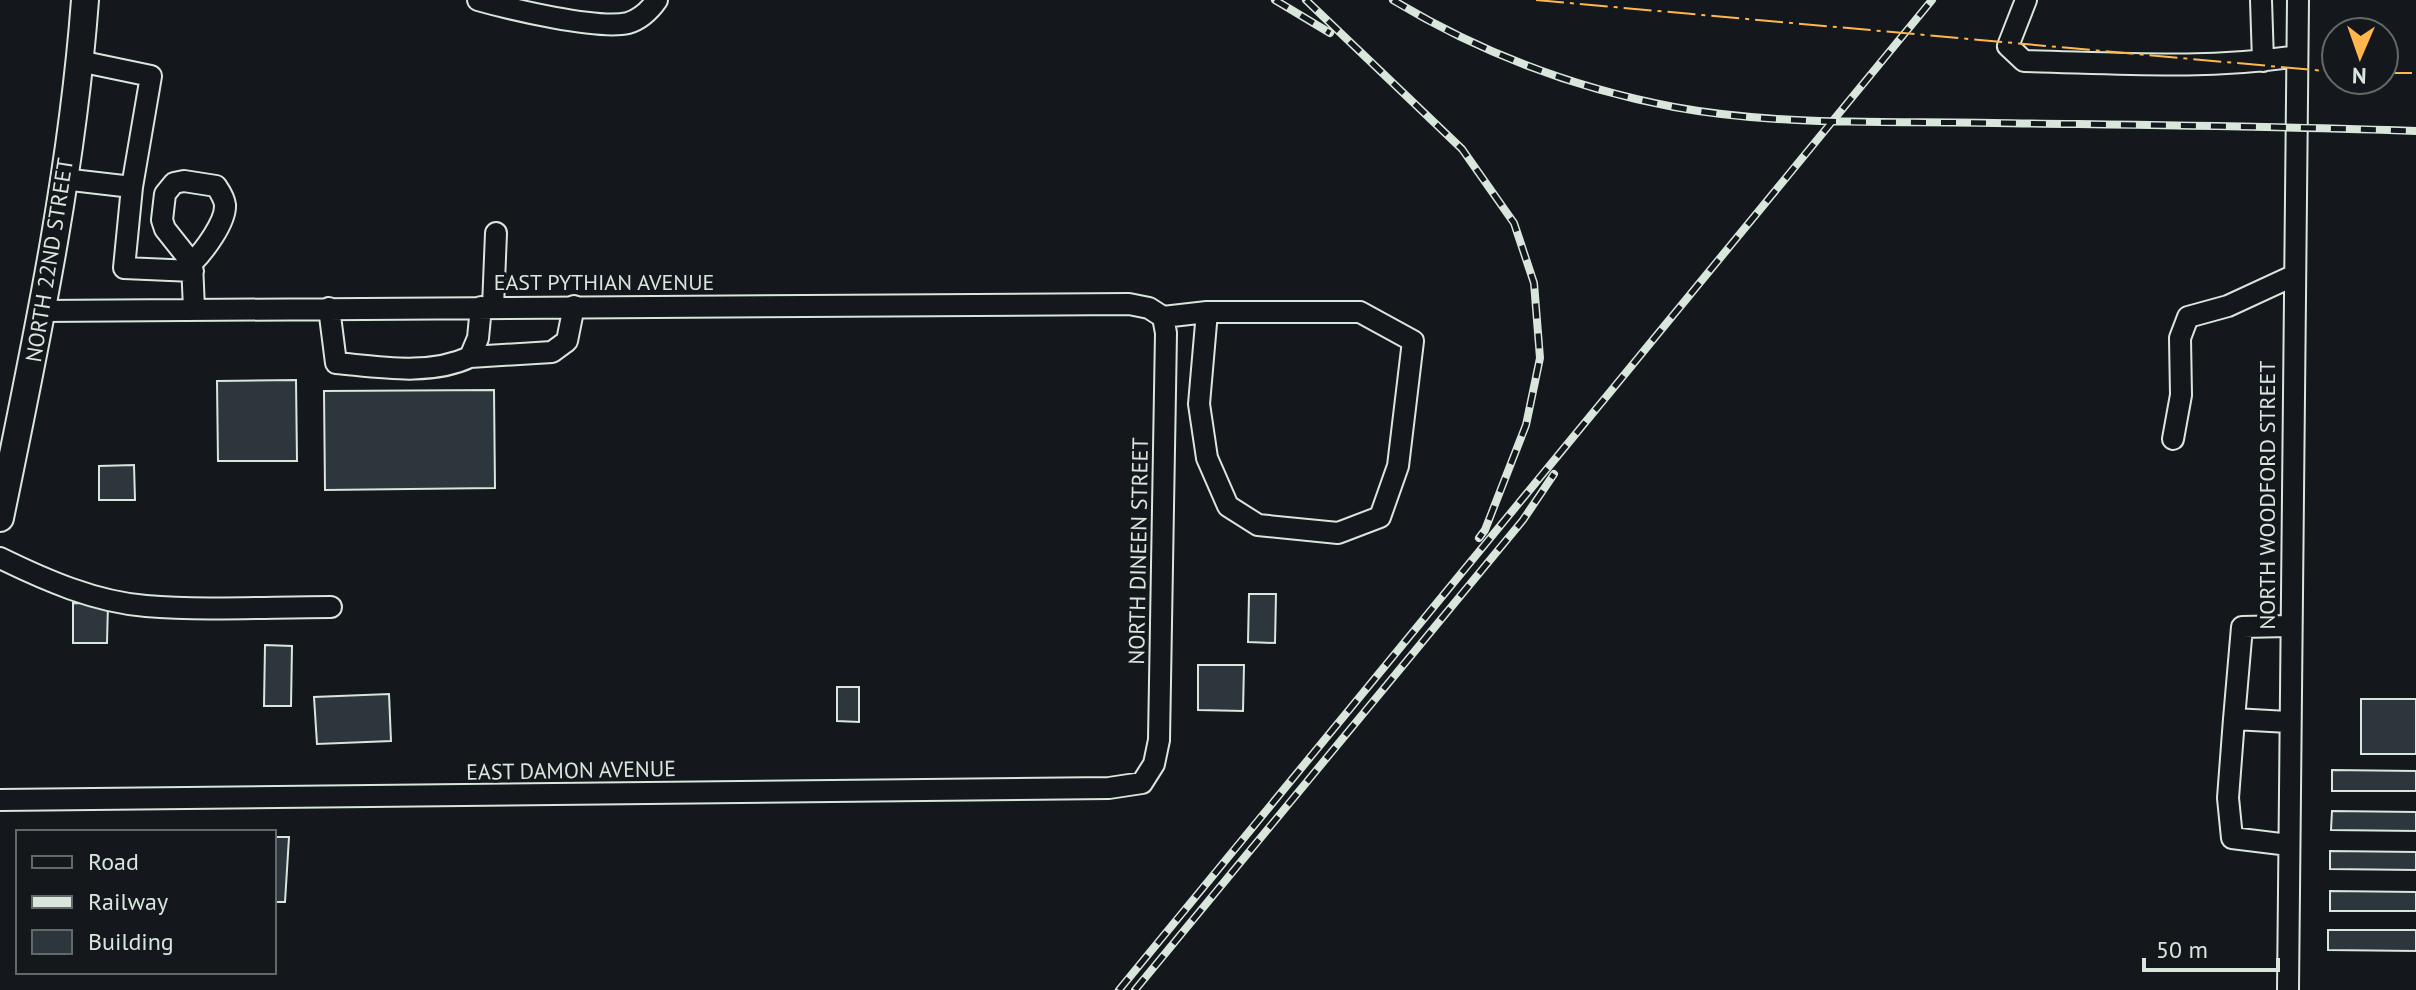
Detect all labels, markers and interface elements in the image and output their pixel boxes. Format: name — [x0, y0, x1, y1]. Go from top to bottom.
north arrow — [2320, 16, 2400, 96]
text: N — [2352, 62, 2367, 90]
street label: NORTH 22ND STREET — [19, 156, 79, 364]
street label: EAST PYTHIAN AVENUE — [494, 268, 714, 296]
street label: NORTH WOODFORD STREET — [2253, 361, 2281, 629]
street label: NORTH DINEEN STREET — [1122, 437, 1154, 665]
street label: EAST DAMON AVENUE — [466, 754, 676, 786]
legend — [16, 830, 276, 974]
text: Road — [88, 846, 139, 877]
text: Railway — [88, 886, 168, 917]
scale bar — [2144, 922, 2278, 972]
text: Building — [88, 926, 174, 957]
text: 50 m — [2156, 934, 2208, 965]

